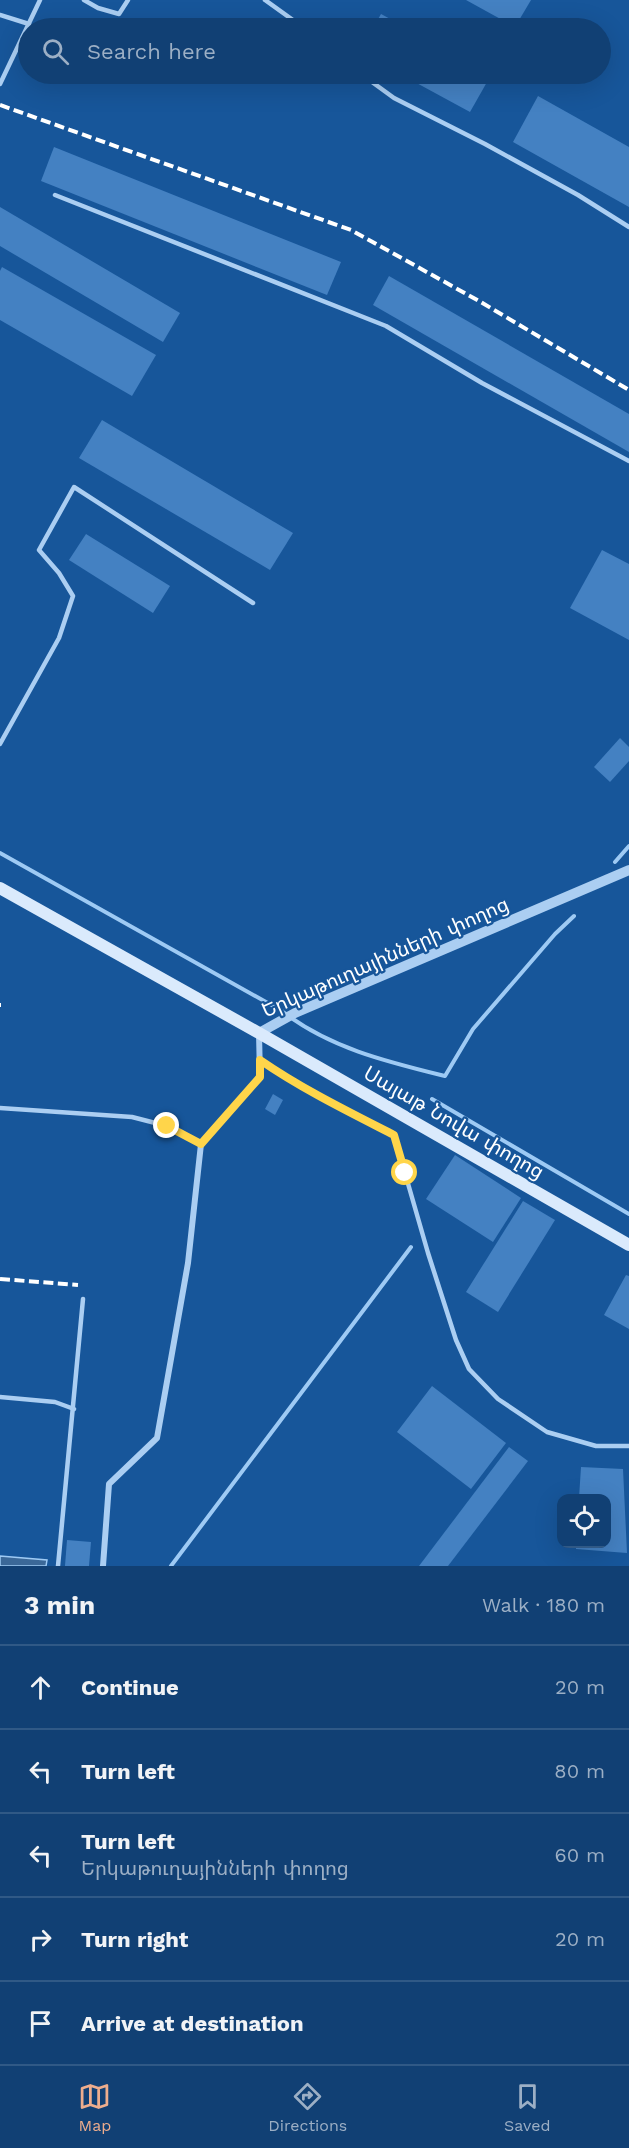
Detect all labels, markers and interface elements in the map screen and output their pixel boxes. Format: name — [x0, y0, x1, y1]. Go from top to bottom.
search box — [18, 18, 611, 84]
icon: search — [39, 35, 72, 68]
text: Search here — [87, 39, 216, 64]
street label: Երկաթուղայինների փողոց — [258, 892, 512, 1022]
street label: Սայաթ Նովա փողոց — [359, 1061, 549, 1183]
route end — [153, 1112, 179, 1138]
route start — [391, 1159, 417, 1185]
map controls — [557, 1494, 611, 1548]
button: locate — [557, 1494, 611, 1548]
text: 3 min — [24, 1590, 95, 1620]
text: Walk · 180 m — [482, 1593, 605, 1617]
icon: ahead — [24, 1671, 57, 1704]
text: Continue — [81, 1675, 179, 1700]
text: 20 m — [555, 1675, 605, 1699]
icon: left — [24, 1755, 57, 1788]
text: Turn left — [81, 1759, 175, 1784]
text: 80 m — [554, 1759, 605, 1783]
text: Turn left — [81, 1829, 175, 1854]
icon: left — [24, 1839, 57, 1872]
text: 60 m — [555, 1843, 605, 1867]
text: Երկաթուղայինների փողոց — [81, 1856, 349, 1880]
icon: right — [24, 1923, 57, 1956]
text: Turn right — [81, 1927, 188, 1952]
text: 20 m — [555, 1927, 605, 1951]
icon: arrive — [24, 2007, 57, 2040]
text: Arrive at destination — [81, 2011, 304, 2036]
tab: Map — [78, 2080, 111, 2135]
tab: Directions — [268, 2080, 347, 2135]
tab: Saved — [504, 2080, 551, 2135]

